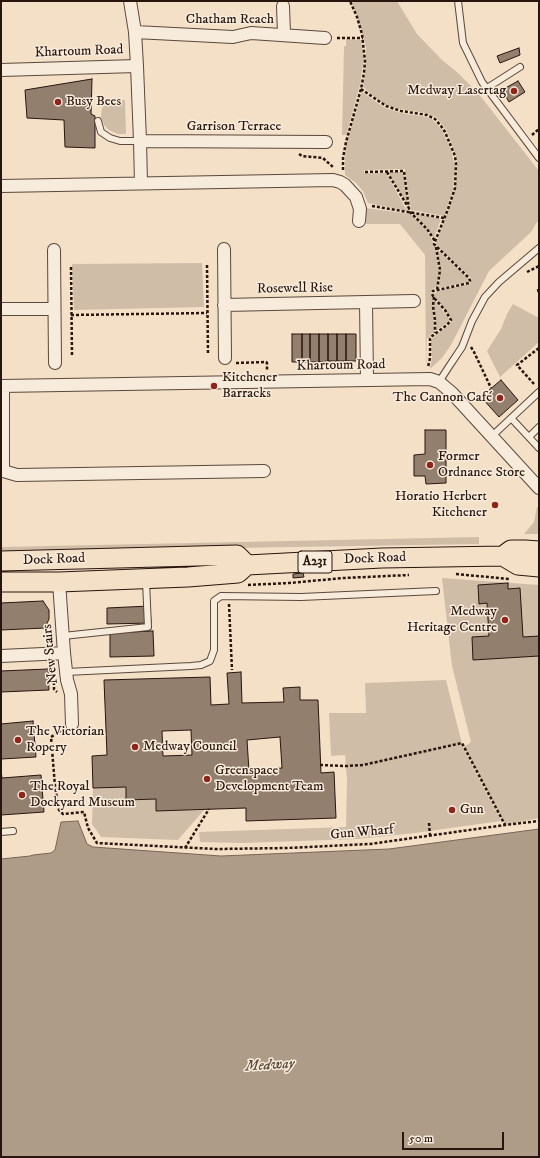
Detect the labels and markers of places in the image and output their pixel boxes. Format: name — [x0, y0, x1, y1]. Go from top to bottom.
place label: Medway Lasertag — [407, 83, 506, 99]
marker: Medway Lasertag — [509, 86, 519, 96]
place label: Busy Bees — [66, 94, 121, 110]
marker: Busy Bees — [53, 97, 63, 107]
place label: Kitchener Barracks — [222, 370, 277, 402]
marker: Kitchener Barracks — [209, 381, 219, 391]
place label: The Cannon Café — [393, 390, 492, 406]
marker: The Cannon Café — [495, 393, 505, 403]
place label: Former Ordnance Store — [438, 449, 525, 482]
marker: Former Ordnance Store — [425, 460, 435, 470]
place label: Horatio Herbert Kitchener — [395, 489, 487, 522]
marker: Horatio Herbert Kitchener — [490, 500, 500, 510]
place label: Medway Heritage Centre — [407, 604, 497, 636]
marker: Medway Heritage Centre — [500, 615, 510, 625]
place label: The Victorian Ropery — [26, 724, 104, 756]
marker: The Victorian Ropery — [13, 735, 23, 745]
place label: Medway Council — [143, 739, 237, 755]
marker: Medway Council — [130, 742, 140, 752]
place label: Greenspace Development Team — [215, 763, 324, 796]
marker: Greenspace Development Team — [202, 774, 212, 784]
place label: The Royal Dockyard Museum — [30, 779, 135, 812]
marker: The Royal Dockyard Museum — [17, 790, 27, 800]
place label: Gun — [460, 802, 484, 818]
marker: Gun — [447, 805, 457, 815]

